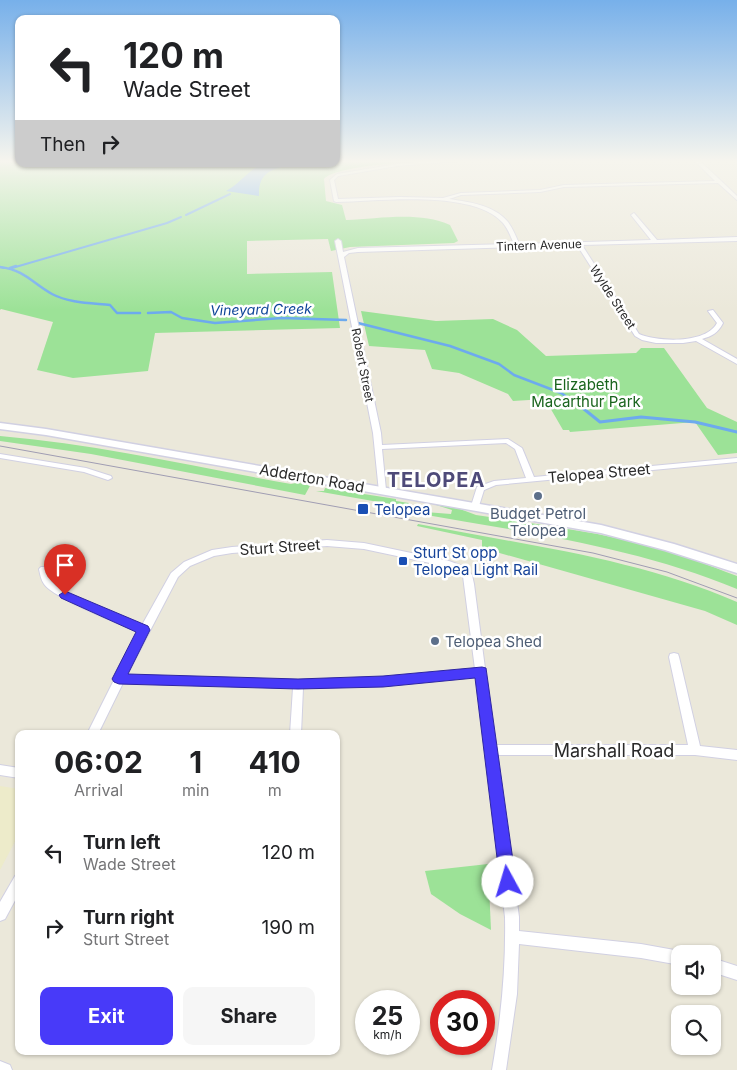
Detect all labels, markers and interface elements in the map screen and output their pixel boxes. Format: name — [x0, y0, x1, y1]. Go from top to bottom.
text: 120 m — [123, 34, 224, 76]
icon: left — [40, 35, 105, 100]
text: Wade Street — [123, 76, 250, 102]
icon: right — [96, 130, 124, 158]
text: Then — [40, 133, 86, 156]
street label: Tintern Avenue — [496, 236, 582, 254]
street label: Wylde Street — [587, 262, 639, 332]
water label: Vineyard Creek — [210, 300, 312, 318]
street label: Robert Street — [348, 327, 378, 403]
park label: Elizabeth Macarthur Park — [531, 375, 642, 411]
street label: Adderton Road — [258, 459, 366, 497]
street label: Telopea Street — [547, 459, 651, 487]
district label: TELOPEA — [387, 468, 485, 492]
marker: Budget Petrol Telopea — [532, 490, 544, 502]
place label: Telopea — [374, 500, 430, 519]
marker: Telopea — [356, 502, 370, 516]
place label: Budget Petrol Telopea — [490, 504, 586, 540]
street label: Sturt Street — [239, 535, 321, 559]
place label: Sturt St opp Telopea Light Rail — [413, 543, 538, 579]
pin — [44, 544, 86, 595]
icon: arrive — [51, 551, 79, 579]
marker: Sturt St opp Telopea Light Rail — [397, 555, 409, 567]
place label: Telopea Shed — [445, 632, 542, 651]
marker: Telopea Shed — [429, 635, 441, 647]
street label: Marshall Road — [554, 740, 674, 761]
text: 06:02 — [54, 744, 143, 780]
text: 1 — [189, 744, 202, 780]
text: 410 — [249, 744, 301, 780]
text: Arrival — [74, 780, 123, 800]
text: min — [182, 780, 209, 800]
text: m — [268, 780, 282, 800]
text: Turn left — [83, 831, 161, 854]
icon: left — [40, 839, 68, 867]
text: 120 m — [262, 841, 315, 864]
text: Wade Street — [83, 854, 176, 874]
position arrow — [481, 855, 533, 907]
text: Turn right — [83, 906, 174, 929]
icon: right — [40, 914, 68, 942]
text: 190 m — [262, 916, 315, 939]
text: Sturt Street — [83, 929, 169, 949]
map controls — [671, 945, 721, 1055]
button: sound — [671, 945, 721, 995]
button: Exit — [40, 987, 173, 1045]
button: Share — [183, 987, 315, 1045]
speed limit sign: 30 — [430, 990, 495, 1055]
text: 25 — [372, 1001, 403, 1031]
button: search — [671, 1005, 721, 1055]
text: km/h — [373, 1027, 402, 1042]

